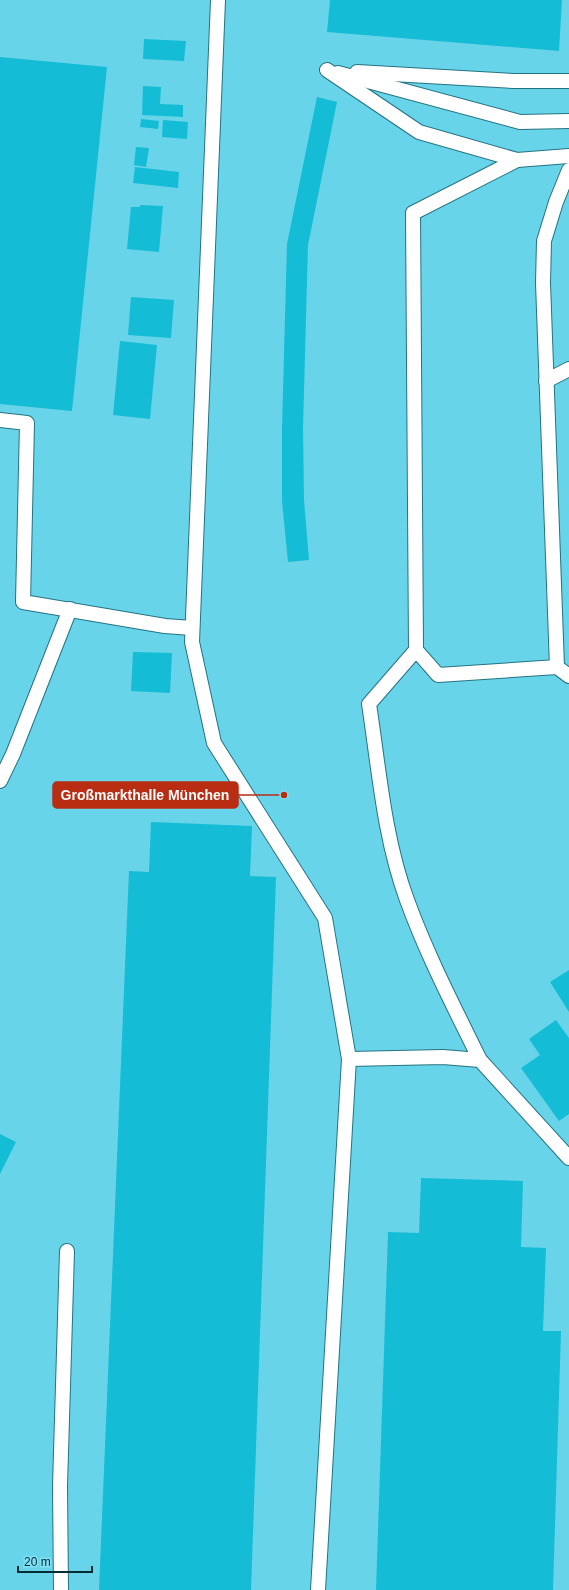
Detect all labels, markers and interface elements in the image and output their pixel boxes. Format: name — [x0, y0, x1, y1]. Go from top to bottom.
callout: Großmarkthalle München — [53, 782, 238, 808]
text: Großmarkthalle München — [61, 787, 229, 803]
scale bar — [18, 1548, 92, 1574]
text: 20 m — [24, 1555, 51, 1569]

